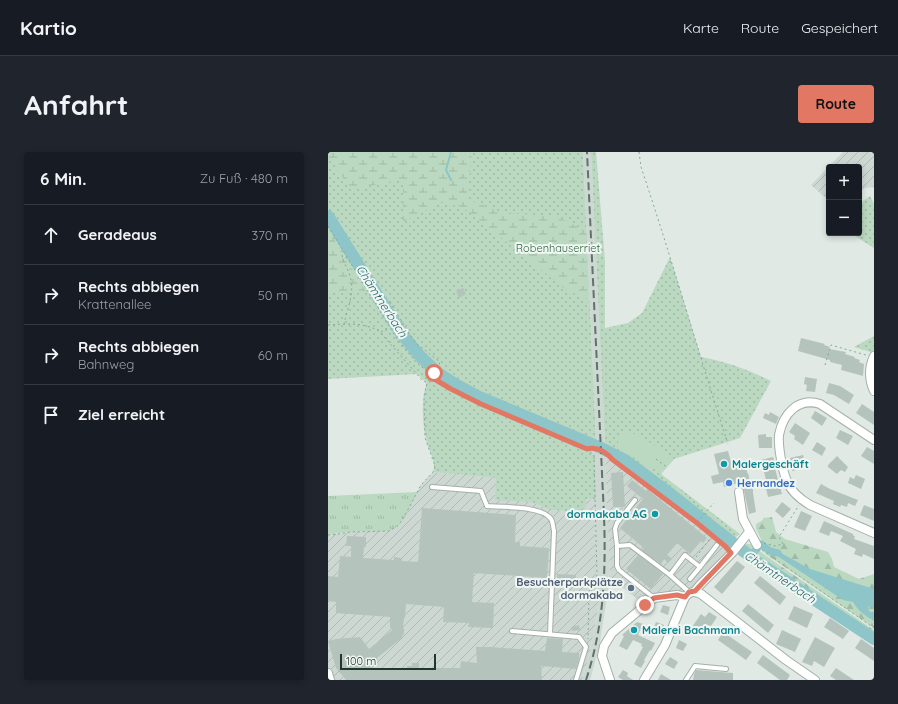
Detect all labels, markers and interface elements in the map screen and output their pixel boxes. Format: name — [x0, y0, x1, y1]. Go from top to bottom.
text: Kartio — [20, 16, 77, 40]
text: Karte — [683, 19, 719, 37]
text: Route — [741, 19, 779, 37]
text: Gespeichert — [801, 19, 878, 37]
button: Route — [798, 85, 874, 123]
text: Anfahrt — [24, 87, 128, 122]
map controls — [826, 164, 862, 236]
button: + — [826, 164, 862, 200]
text: 6 Min. — [40, 168, 86, 189]
text: Zu Fuß · 480 m — [200, 170, 288, 186]
button: − — [826, 200, 862, 236]
icon: ahead — [40, 224, 62, 246]
text: Geradeaus — [78, 225, 157, 244]
text: 370 m — [251, 227, 288, 243]
park label: Robenhauserriet — [516, 241, 600, 255]
water label: Chämtnerbach — [353, 262, 411, 340]
text: Rechts abbiegen — [78, 277, 199, 296]
icon: right — [40, 284, 62, 306]
text: 50 m — [258, 287, 288, 303]
text: Krattenallee — [78, 296, 151, 312]
text: Rechts abbiegen — [78, 337, 199, 356]
icon: right — [40, 344, 62, 366]
text: 60 m — [258, 347, 288, 363]
text: Bahnweg — [78, 356, 134, 372]
route start — [425, 364, 443, 382]
icon: arrive — [40, 404, 62, 426]
text: Ziel erreicht — [78, 405, 165, 424]
place label: Malergeschäft — [732, 457, 809, 471]
marker: Malergeschäft — [719, 459, 729, 469]
place label: Hernandez — [737, 476, 796, 490]
marker: Hernandez — [724, 478, 734, 488]
place label: dormakaba AG — [567, 507, 647, 521]
marker: dormakaba AG — [650, 509, 660, 519]
water label: Chämtnerbach — [741, 548, 819, 606]
place label: Besucherparkplätze dormakaba — [516, 575, 624, 602]
marker: Besucherparkplätze dormakaba — [626, 583, 636, 593]
route end — [636, 596, 654, 614]
place label: Malerei Bachmann — [642, 623, 740, 637]
marker: Malerei Bachmann — [629, 625, 639, 635]
scale bar — [340, 652, 436, 671]
text: 100 m — [346, 654, 376, 668]

